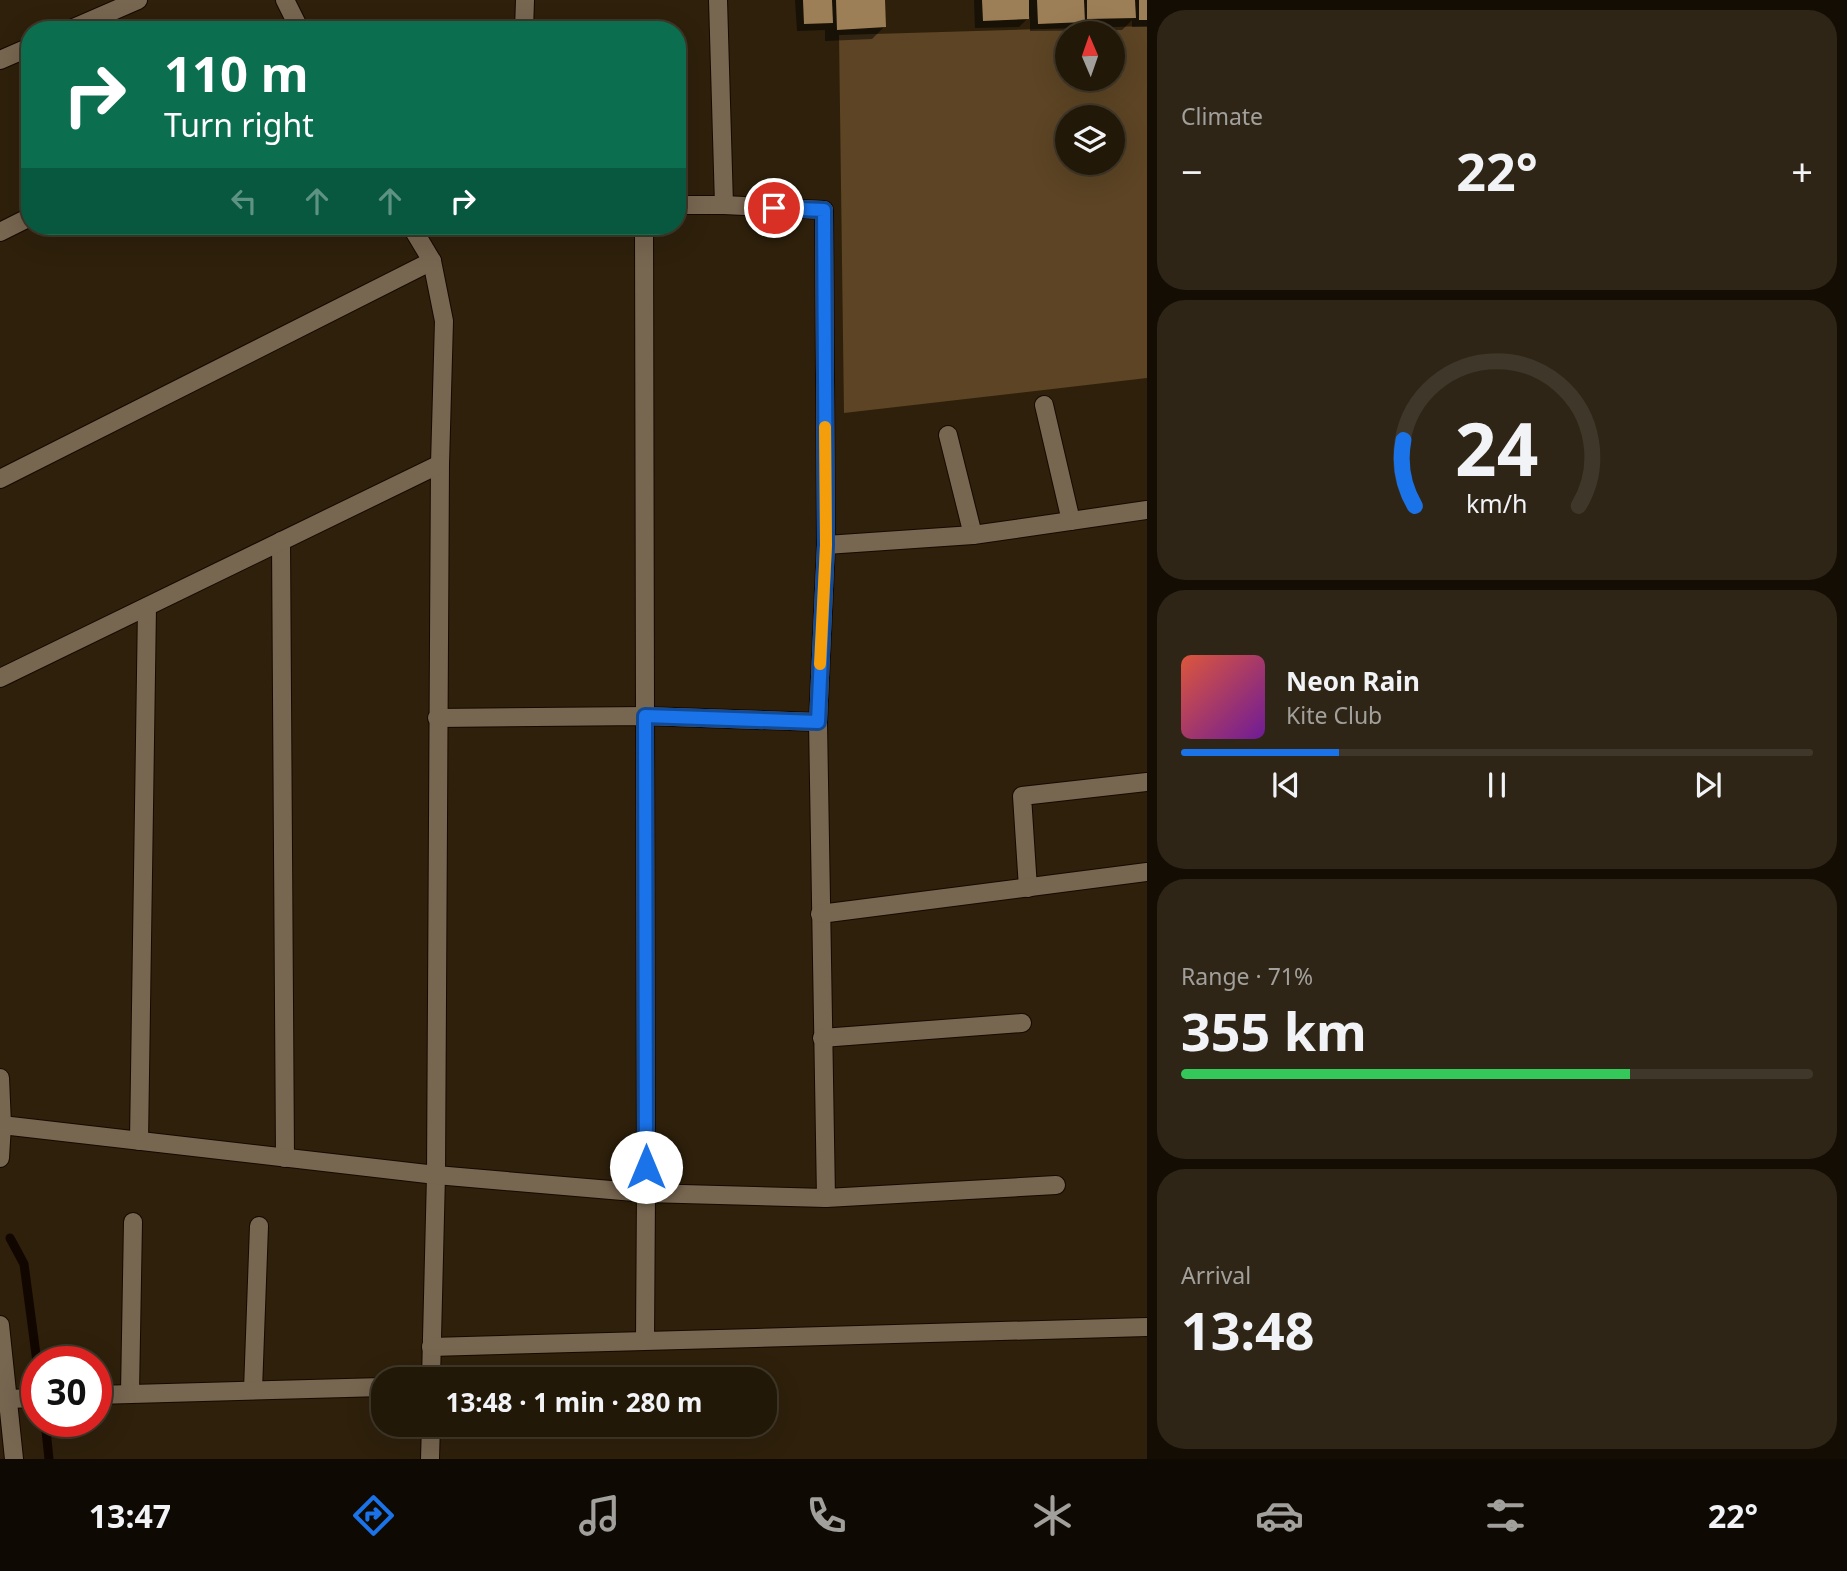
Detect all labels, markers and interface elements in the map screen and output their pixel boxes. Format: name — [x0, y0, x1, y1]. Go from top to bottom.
north arrow — [1055, 21, 1125, 91]
map controls — [1055, 21, 1125, 175]
text: 110 m — [164, 40, 309, 106]
icon: right — [49, 49, 140, 140]
text: Climate — [1181, 100, 1263, 132]
text: Turn right — [164, 103, 314, 146]
button: layers — [1055, 105, 1125, 175]
text: 22° — [1456, 135, 1538, 206]
text: − — [1181, 145, 1203, 197]
text: + — [1791, 145, 1813, 197]
pin — [744, 178, 804, 238]
icon: left — [225, 182, 263, 220]
icon: ahead — [298, 182, 336, 220]
icon: ahead — [371, 182, 409, 220]
icon: right — [444, 182, 482, 220]
icon: arrive — [755, 189, 793, 227]
text: 24 — [1455, 398, 1539, 497]
text: km/h — [1466, 485, 1528, 519]
text: Neon Rain — [1286, 663, 1420, 699]
text: Kite Club — [1286, 699, 1382, 731]
icon: previous — [1267, 766, 1305, 804]
icon: pause — [1478, 766, 1516, 804]
icon: next — [1689, 766, 1727, 804]
text: Range · 71% — [1181, 960, 1313, 992]
text: 355 km — [1181, 995, 1367, 1066]
position arrow — [609, 1130, 683, 1204]
text: Arrival — [1181, 1259, 1251, 1291]
text: 13:48 — [1181, 1294, 1315, 1365]
speed limit sign: 30 — [21, 1346, 112, 1437]
text: 13:48 · 1 min · 280 m — [446, 1384, 702, 1420]
icon: directions — [349, 1491, 398, 1540]
icon: music — [575, 1491, 624, 1540]
icon: phone — [802, 1491, 851, 1540]
icon: climate — [1028, 1491, 1077, 1540]
icon: car — [1255, 1491, 1304, 1540]
icon: filters — [1481, 1491, 1530, 1540]
text: 13:47 — [89, 1494, 171, 1537]
text: 22° — [1708, 1494, 1758, 1537]

